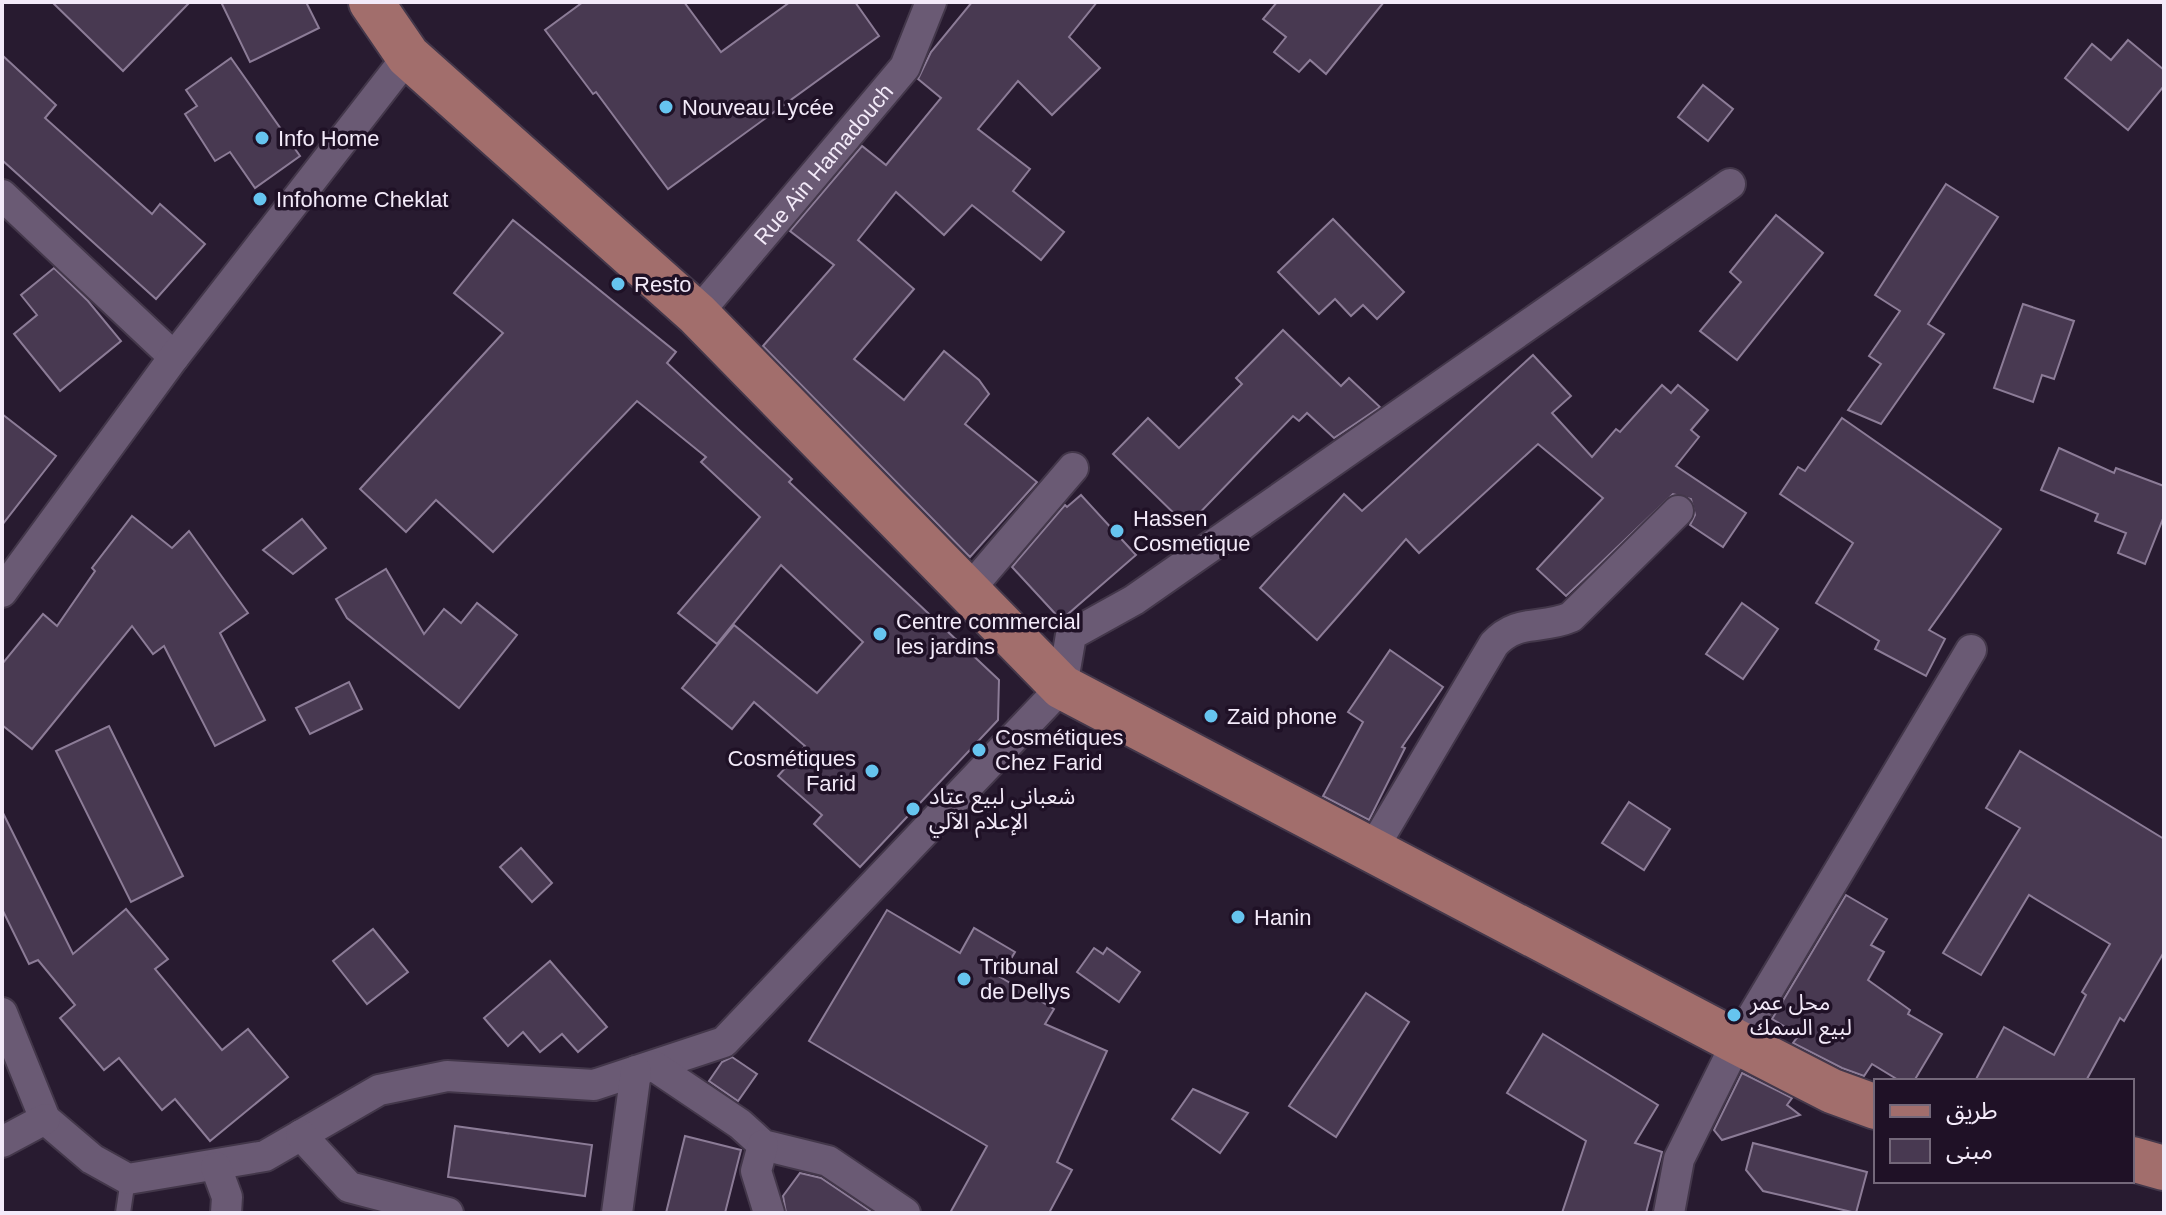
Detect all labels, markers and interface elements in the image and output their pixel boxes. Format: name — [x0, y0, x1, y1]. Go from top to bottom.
street label: Rue Ain Hamadouch — [749, 79, 898, 249]
place label: Nouveau Lycée — [682, 95, 834, 120]
marker: Nouveau Lycée — [657, 98, 675, 116]
place label: Info Home — [278, 126, 380, 151]
marker: Info Home — [253, 129, 271, 147]
place label: Infohome Cheklat — [276, 187, 448, 212]
marker: Infohome Cheklat — [251, 190, 269, 208]
place label: Resto — [634, 272, 691, 297]
marker: Resto — [609, 275, 627, 293]
place label: Hassen Cosmetique — [1133, 506, 1250, 556]
marker: Hassen Cosmetique — [1108, 522, 1126, 540]
place label: Centre commercial les jardins — [896, 609, 1081, 659]
marker: Centre commercial les jardins — [871, 625, 889, 643]
place label: Zaid phone — [1227, 704, 1337, 729]
marker: Zaid phone — [1202, 707, 1220, 725]
place label: Cosmétiques Chez Farid — [995, 725, 1123, 775]
marker: Cosmétiques Chez Farid — [970, 741, 988, 759]
place label: Cosmétiques Farid — [728, 746, 856, 796]
marker: Cosmétiques Farid — [863, 762, 881, 780]
place label: شعباني لبيع عتاد الإعلام الآلي — [929, 784, 1075, 838]
marker: شعباني لبيع عتاد الإعلام الآلي — [904, 800, 922, 818]
place label: Hanin — [1254, 905, 1311, 930]
marker: Hanin — [1229, 908, 1247, 926]
place label: Tribunal de Dellys — [980, 954, 1070, 1004]
marker: Tribunal de Dellys — [955, 970, 973, 988]
place label: محل عمر لبيع السمك — [1749, 990, 1852, 1044]
marker: محل عمر لبيع السمك — [1725, 1006, 1743, 1024]
legend — [1874, 1079, 2134, 1183]
text: طريق — [1946, 1097, 1998, 1126]
text: مبنى — [1946, 1137, 1993, 1164]

